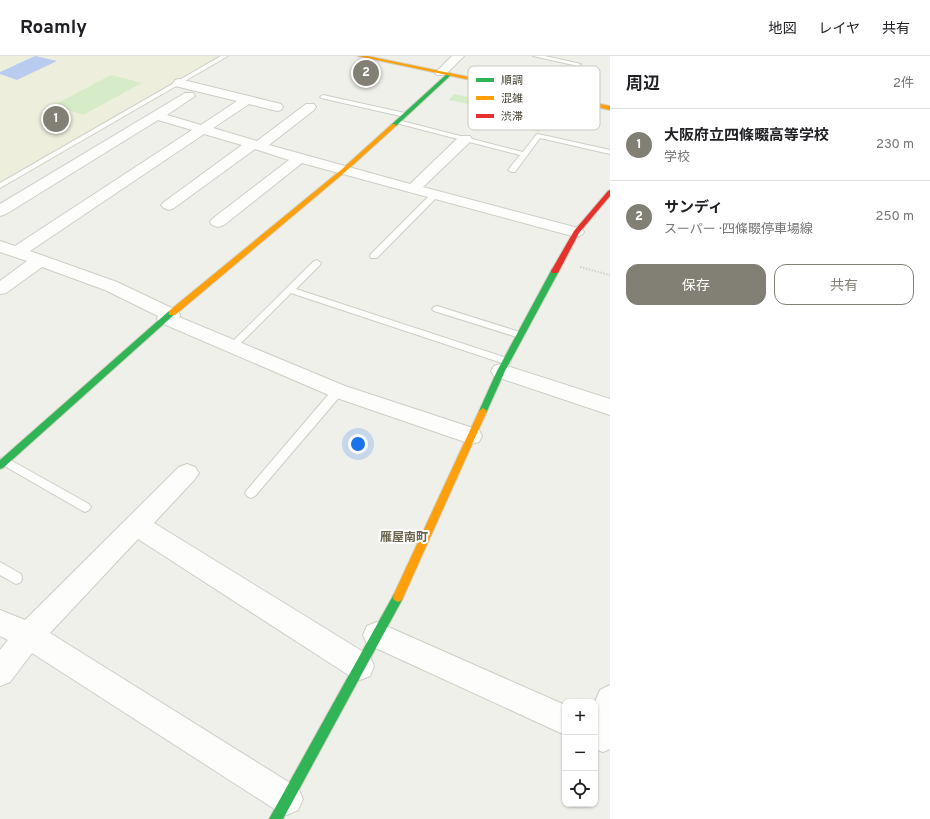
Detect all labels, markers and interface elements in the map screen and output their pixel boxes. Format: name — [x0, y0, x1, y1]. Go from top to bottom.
text: Roamly — [20, 16, 87, 40]
text: 地図 — [768, 21, 796, 38]
text: レイヤ — [818, 21, 860, 38]
text: 共有 — [882, 21, 910, 38]
pin: 2 — [353, 58, 379, 88]
legend — [468, 66, 600, 130]
text: 順調 — [501, 74, 523, 88]
text: 周辺 — [626, 74, 660, 96]
text: 2件 — [893, 76, 914, 92]
text: 混雑 — [501, 92, 523, 106]
pin: 1 — [43, 104, 69, 134]
text: 渋滞 — [501, 110, 523, 124]
text: 大阪府立四條畷高等学校 — [664, 127, 829, 146]
text: 1 — [636, 137, 642, 153]
text: 230 m — [876, 137, 914, 153]
text: 学校 — [664, 150, 690, 166]
text: サンディ — [664, 199, 723, 218]
text: 2 — [635, 209, 643, 225]
text: 250 m — [876, 209, 914, 225]
text: スーパー · 四條畷停車場線 — [664, 222, 813, 238]
button: 保存 — [626, 264, 766, 305]
button: 共有 — [774, 264, 914, 305]
your location — [348, 434, 368, 454]
district label: 雁屋南町 — [380, 530, 428, 546]
map controls — [562, 699, 598, 807]
button: + — [562, 699, 598, 735]
button: − — [562, 735, 598, 771]
button: locate — [562, 771, 598, 807]

